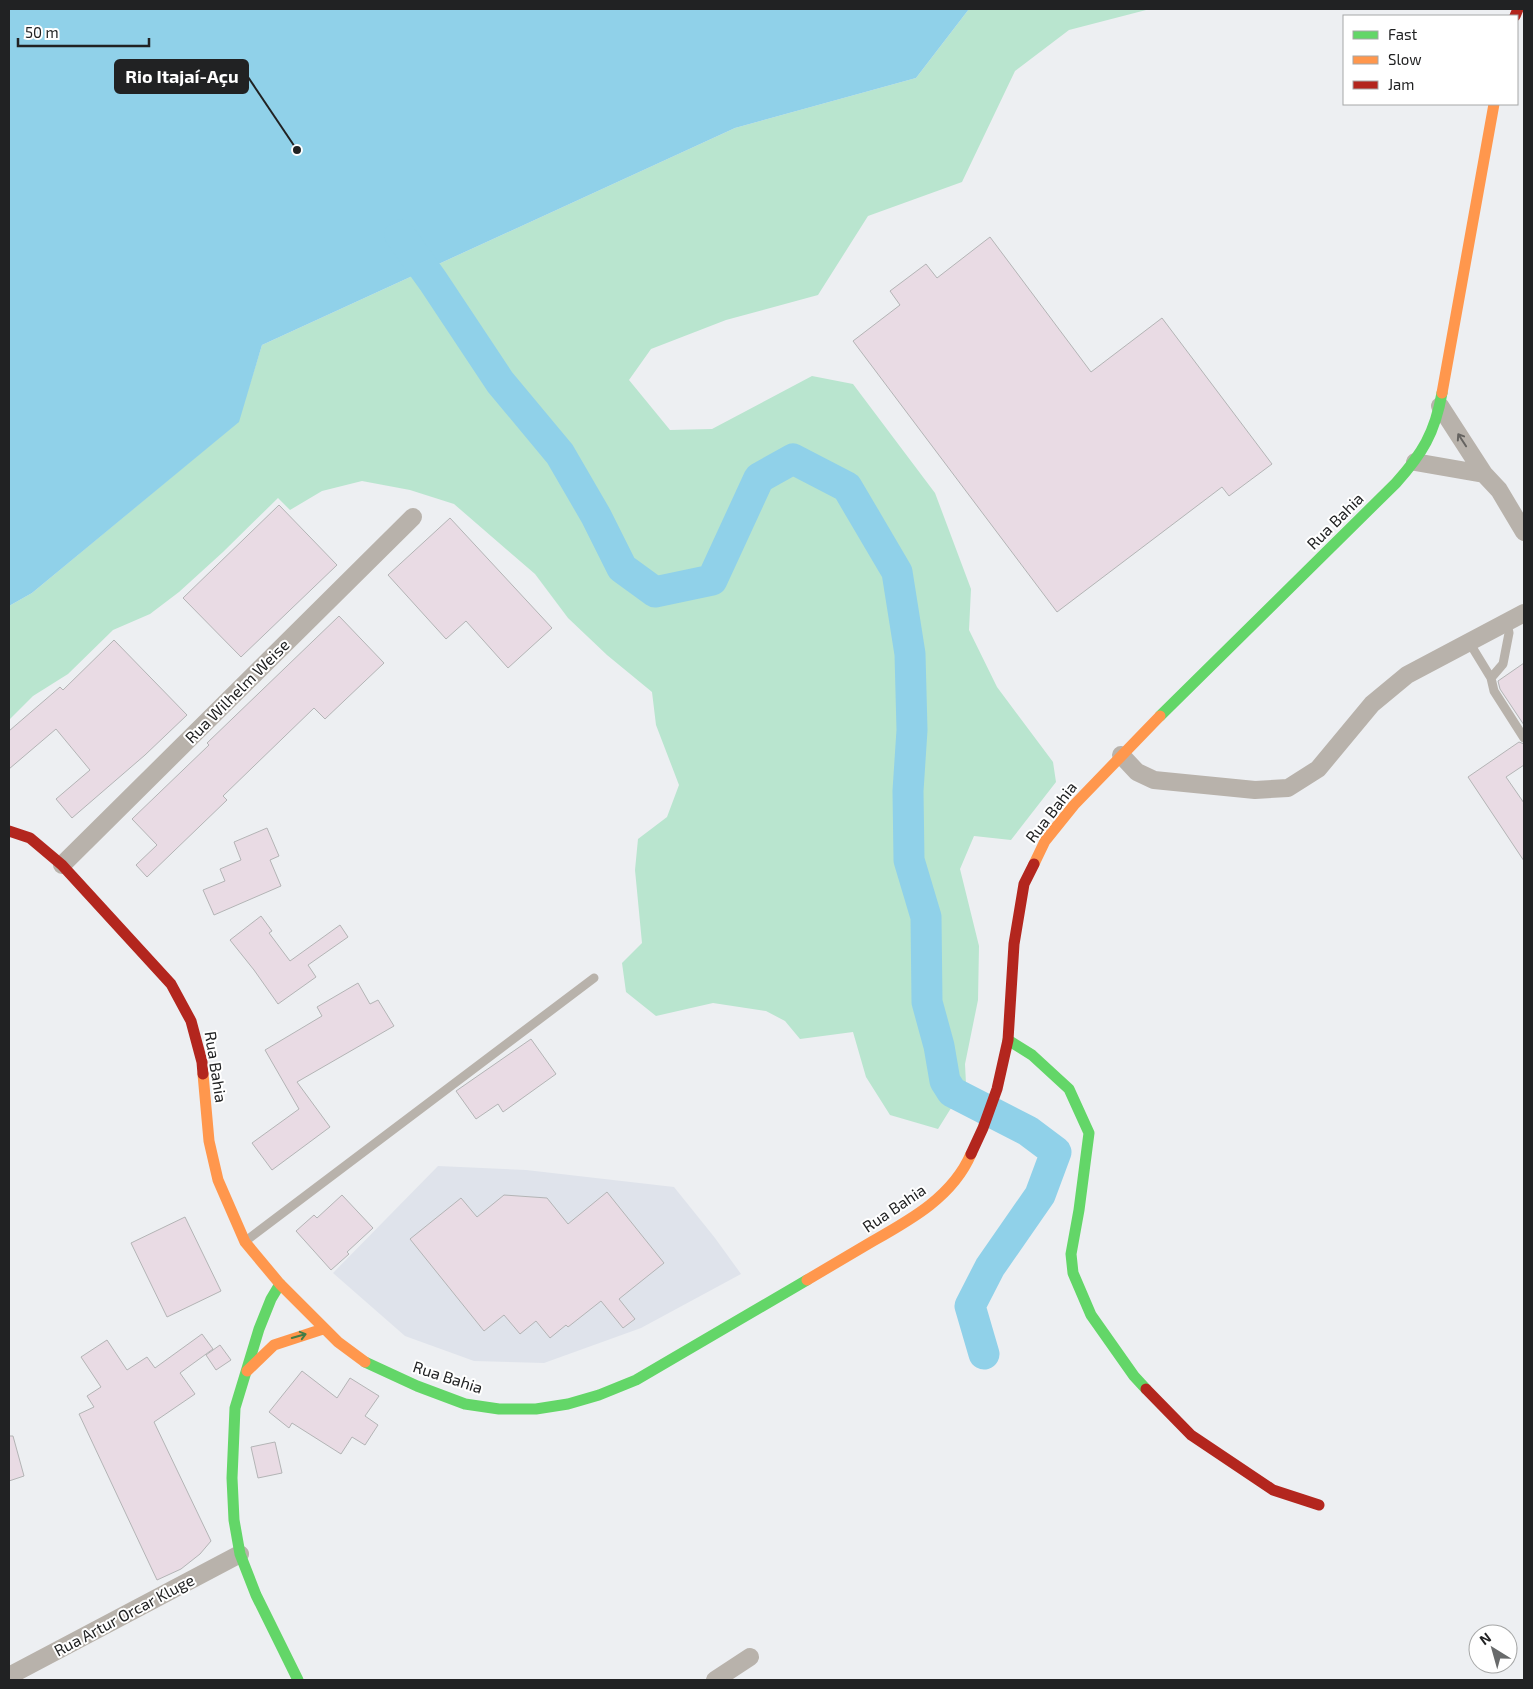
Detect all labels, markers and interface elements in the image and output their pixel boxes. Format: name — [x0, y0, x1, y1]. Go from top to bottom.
scale bar — [18, 15, 149, 47]
legend — [1343, 15, 1518, 105]
text: 50 m — [25, 23, 59, 41]
text: Fast — [1388, 25, 1418, 43]
text: Slow — [1388, 50, 1422, 68]
callout: Rio Itajaí-Açu — [115, 60, 248, 93]
text: Rio Itajaí-Açu — [125, 65, 239, 88]
text: Jam — [1388, 75, 1414, 93]
one-way arrow — [1457, 433, 1467, 447]
street label: Rua Bahia — [1302, 488, 1367, 553]
street label: Rua Wilhelm Weise — [181, 635, 293, 747]
street label: Rua Bahia — [1021, 777, 1080, 846]
street label: Rua Bahia — [201, 1030, 232, 1104]
street label: Rua Bahia — [859, 1180, 929, 1236]
one-way arrow — [290, 1331, 306, 1341]
street label: Rua Bahia — [411, 1356, 485, 1397]
street label: Rua Artur Orcar Kluge — [50, 1570, 197, 1660]
north arrow — [1468, 1624, 1518, 1674]
text: N — [1476, 1628, 1494, 1648]

